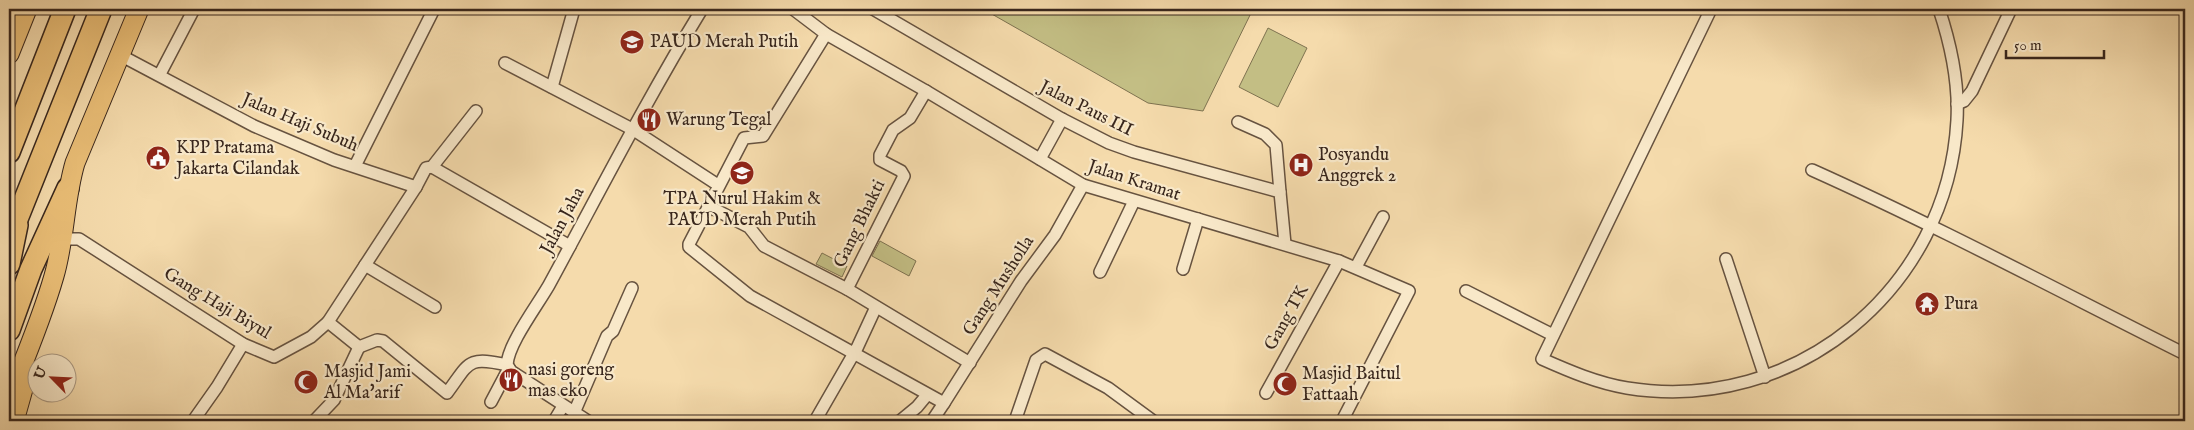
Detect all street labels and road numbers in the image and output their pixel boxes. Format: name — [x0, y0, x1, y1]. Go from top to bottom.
street label: Jalan Paus III — [1034, 75, 1137, 142]
street label: Jalan Haji Subuh — [237, 87, 362, 158]
street label: Jalan Kramat — [1083, 155, 1183, 207]
street label: Gang Bhakti — [829, 176, 891, 272]
street label: Jalan Jaha — [535, 183, 590, 260]
street label: Gang Musholla — [958, 232, 1040, 340]
street label: Gang Haji Biyul — [159, 263, 275, 345]
street label: Gang TK — [1260, 280, 1315, 355]

